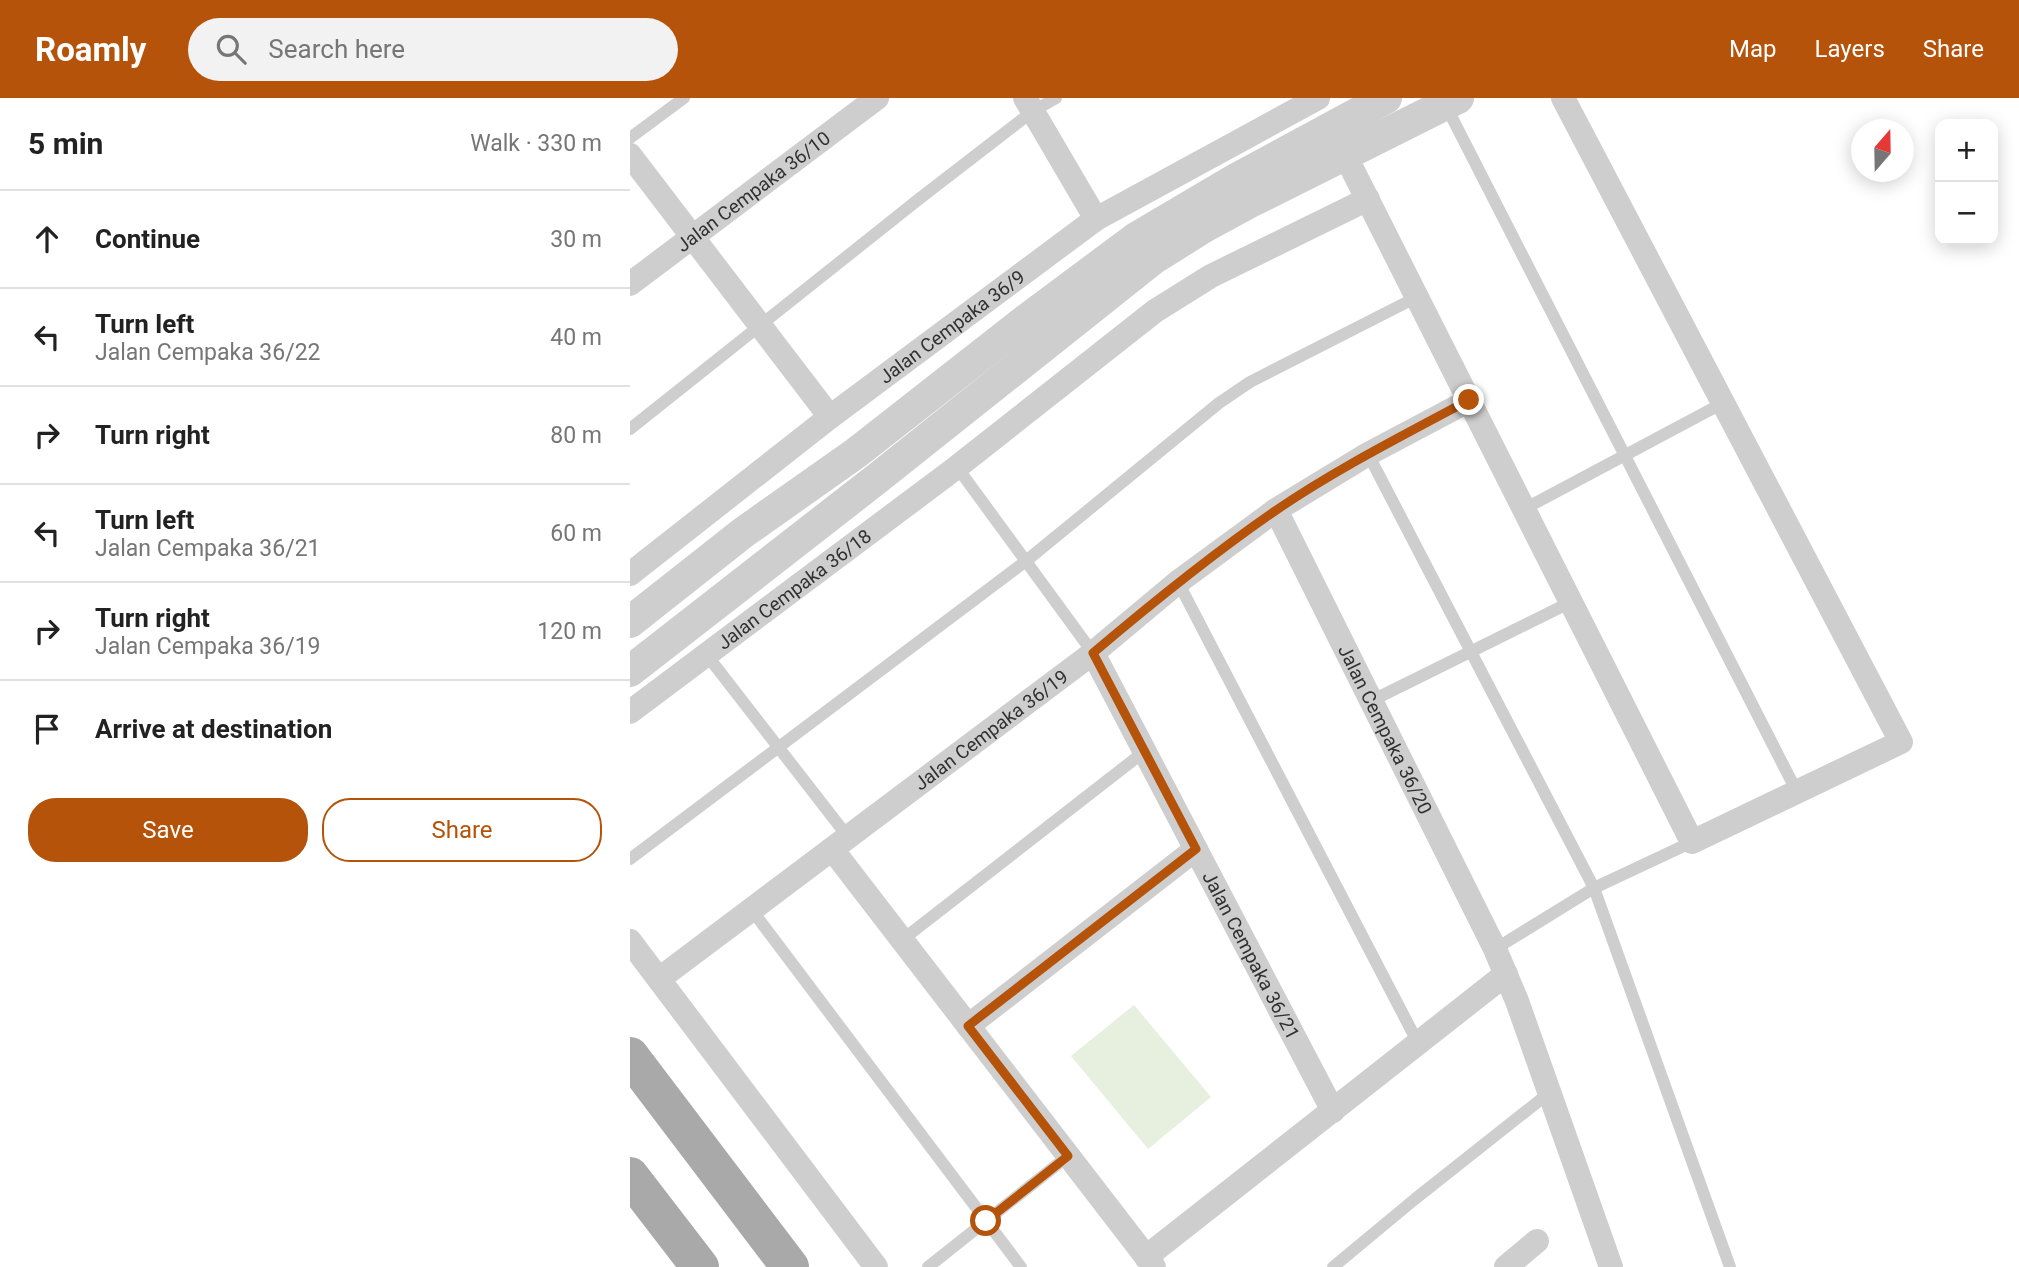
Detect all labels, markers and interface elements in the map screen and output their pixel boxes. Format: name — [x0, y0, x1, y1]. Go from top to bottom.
search box — [188, 18, 678, 81]
text: Roamly — [35, 30, 146, 69]
icon: search — [212, 30, 250, 68]
text: Search here — [268, 34, 405, 64]
text: Map — [1729, 35, 1777, 63]
text: Layers — [1815, 35, 1885, 63]
text: Share — [1923, 35, 1984, 63]
north arrow — [1851, 119, 1914, 182]
map controls — [1935, 119, 1998, 245]
button: + — [1935, 119, 1998, 182]
text: 5 min — [28, 126, 103, 161]
street label: Jalan Cempaka 36/10 — [672, 126, 835, 257]
text: Walk · 330 m — [470, 130, 602, 157]
button: − — [1935, 182, 1998, 245]
icon: ahead — [28, 220, 66, 258]
text: Continue — [95, 224, 200, 254]
text: 30 m — [550, 226, 602, 253]
street label: Jalan Cempaka 36/9 — [875, 265, 1029, 388]
text: Turn left — [95, 309, 194, 339]
icon: left — [28, 318, 66, 356]
text: 40 m — [550, 324, 602, 351]
text: Jalan Cempaka 36/22 — [95, 339, 321, 366]
route end — [1453, 384, 1484, 415]
icon: right — [28, 416, 66, 454]
text: Turn right — [95, 420, 210, 450]
text: 80 m — [550, 422, 602, 449]
text: Turn left — [95, 505, 194, 535]
icon: left — [28, 514, 66, 552]
text: 60 m — [550, 520, 602, 547]
street label: Jalan Cempaka 36/18 — [713, 524, 876, 655]
text: Jalan Cempaka 36/21 — [95, 535, 321, 562]
text: Turn right — [95, 603, 210, 633]
icon: right — [28, 612, 66, 650]
text: 120 m — [537, 618, 602, 645]
text: Jalan Cempaka 36/19 — [95, 633, 321, 660]
street label: Jalan Cempaka 36/20 — [1333, 641, 1437, 818]
street label: Jalan Cempaka 36/19 — [910, 665, 1073, 795]
icon: arrive — [28, 710, 66, 748]
text: Arrive at destination — [95, 714, 332, 744]
button: Save — [28, 798, 308, 862]
button: Share — [322, 798, 602, 862]
street label: Jalan Cempaka 36/21 — [1197, 867, 1304, 1043]
route start — [970, 1205, 1001, 1236]

